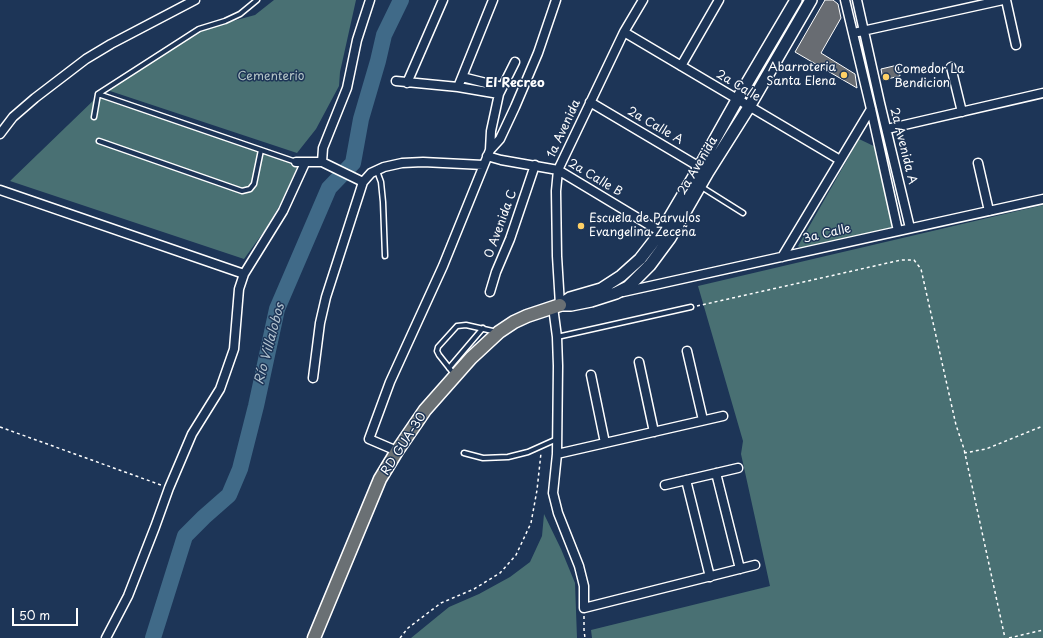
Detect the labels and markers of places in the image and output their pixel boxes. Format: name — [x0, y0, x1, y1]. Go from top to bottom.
place label: Abarroteria Santa Elena — [766, 61, 836, 89]
place label: Comedor La Bendicion — [894, 63, 964, 91]
marker: Abarroteria Santa Elena — [839, 70, 849, 80]
marker: Comedor La Bendicion — [881, 72, 891, 82]
place label: Escuela de Parvulos Evangelina Zeceña — [589, 212, 700, 240]
marker: Escuela de Parvulos Evangelina Zeceña — [576, 221, 586, 231]

